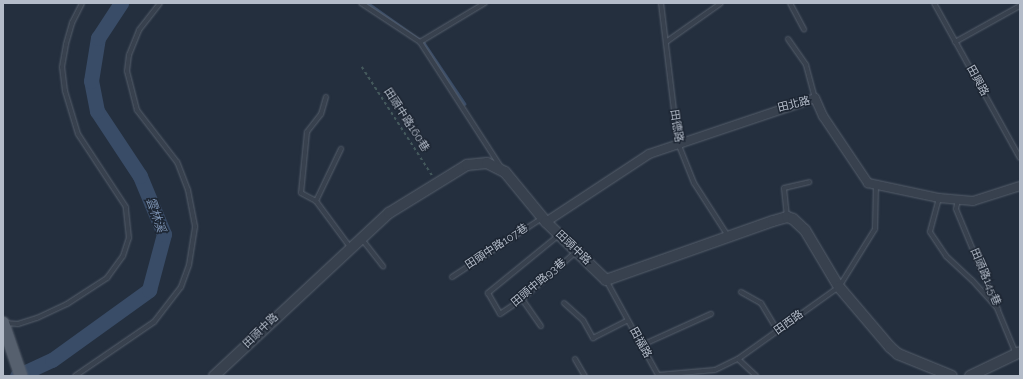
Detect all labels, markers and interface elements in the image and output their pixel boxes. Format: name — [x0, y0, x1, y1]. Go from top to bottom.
street label: 田興路 — [963, 63, 991, 99]
street label: 田頭中路160巷 — [381, 86, 431, 154]
street label: 田北路 — [776, 95, 812, 115]
street label: 田德路 — [667, 109, 685, 143]
water label: 雲林溪 — [142, 196, 168, 234]
street label: 田頭中路107巷 — [463, 222, 531, 272]
street label: 田頭中路 — [553, 228, 593, 268]
street label: 田頭路145巷 — [967, 246, 1003, 308]
street label: 田頭中路93巷 — [509, 256, 569, 310]
street label: 田西路 — [772, 308, 806, 338]
street label: 田頭中路 — [241, 311, 281, 351]
street label: 田福路 — [626, 325, 654, 361]

